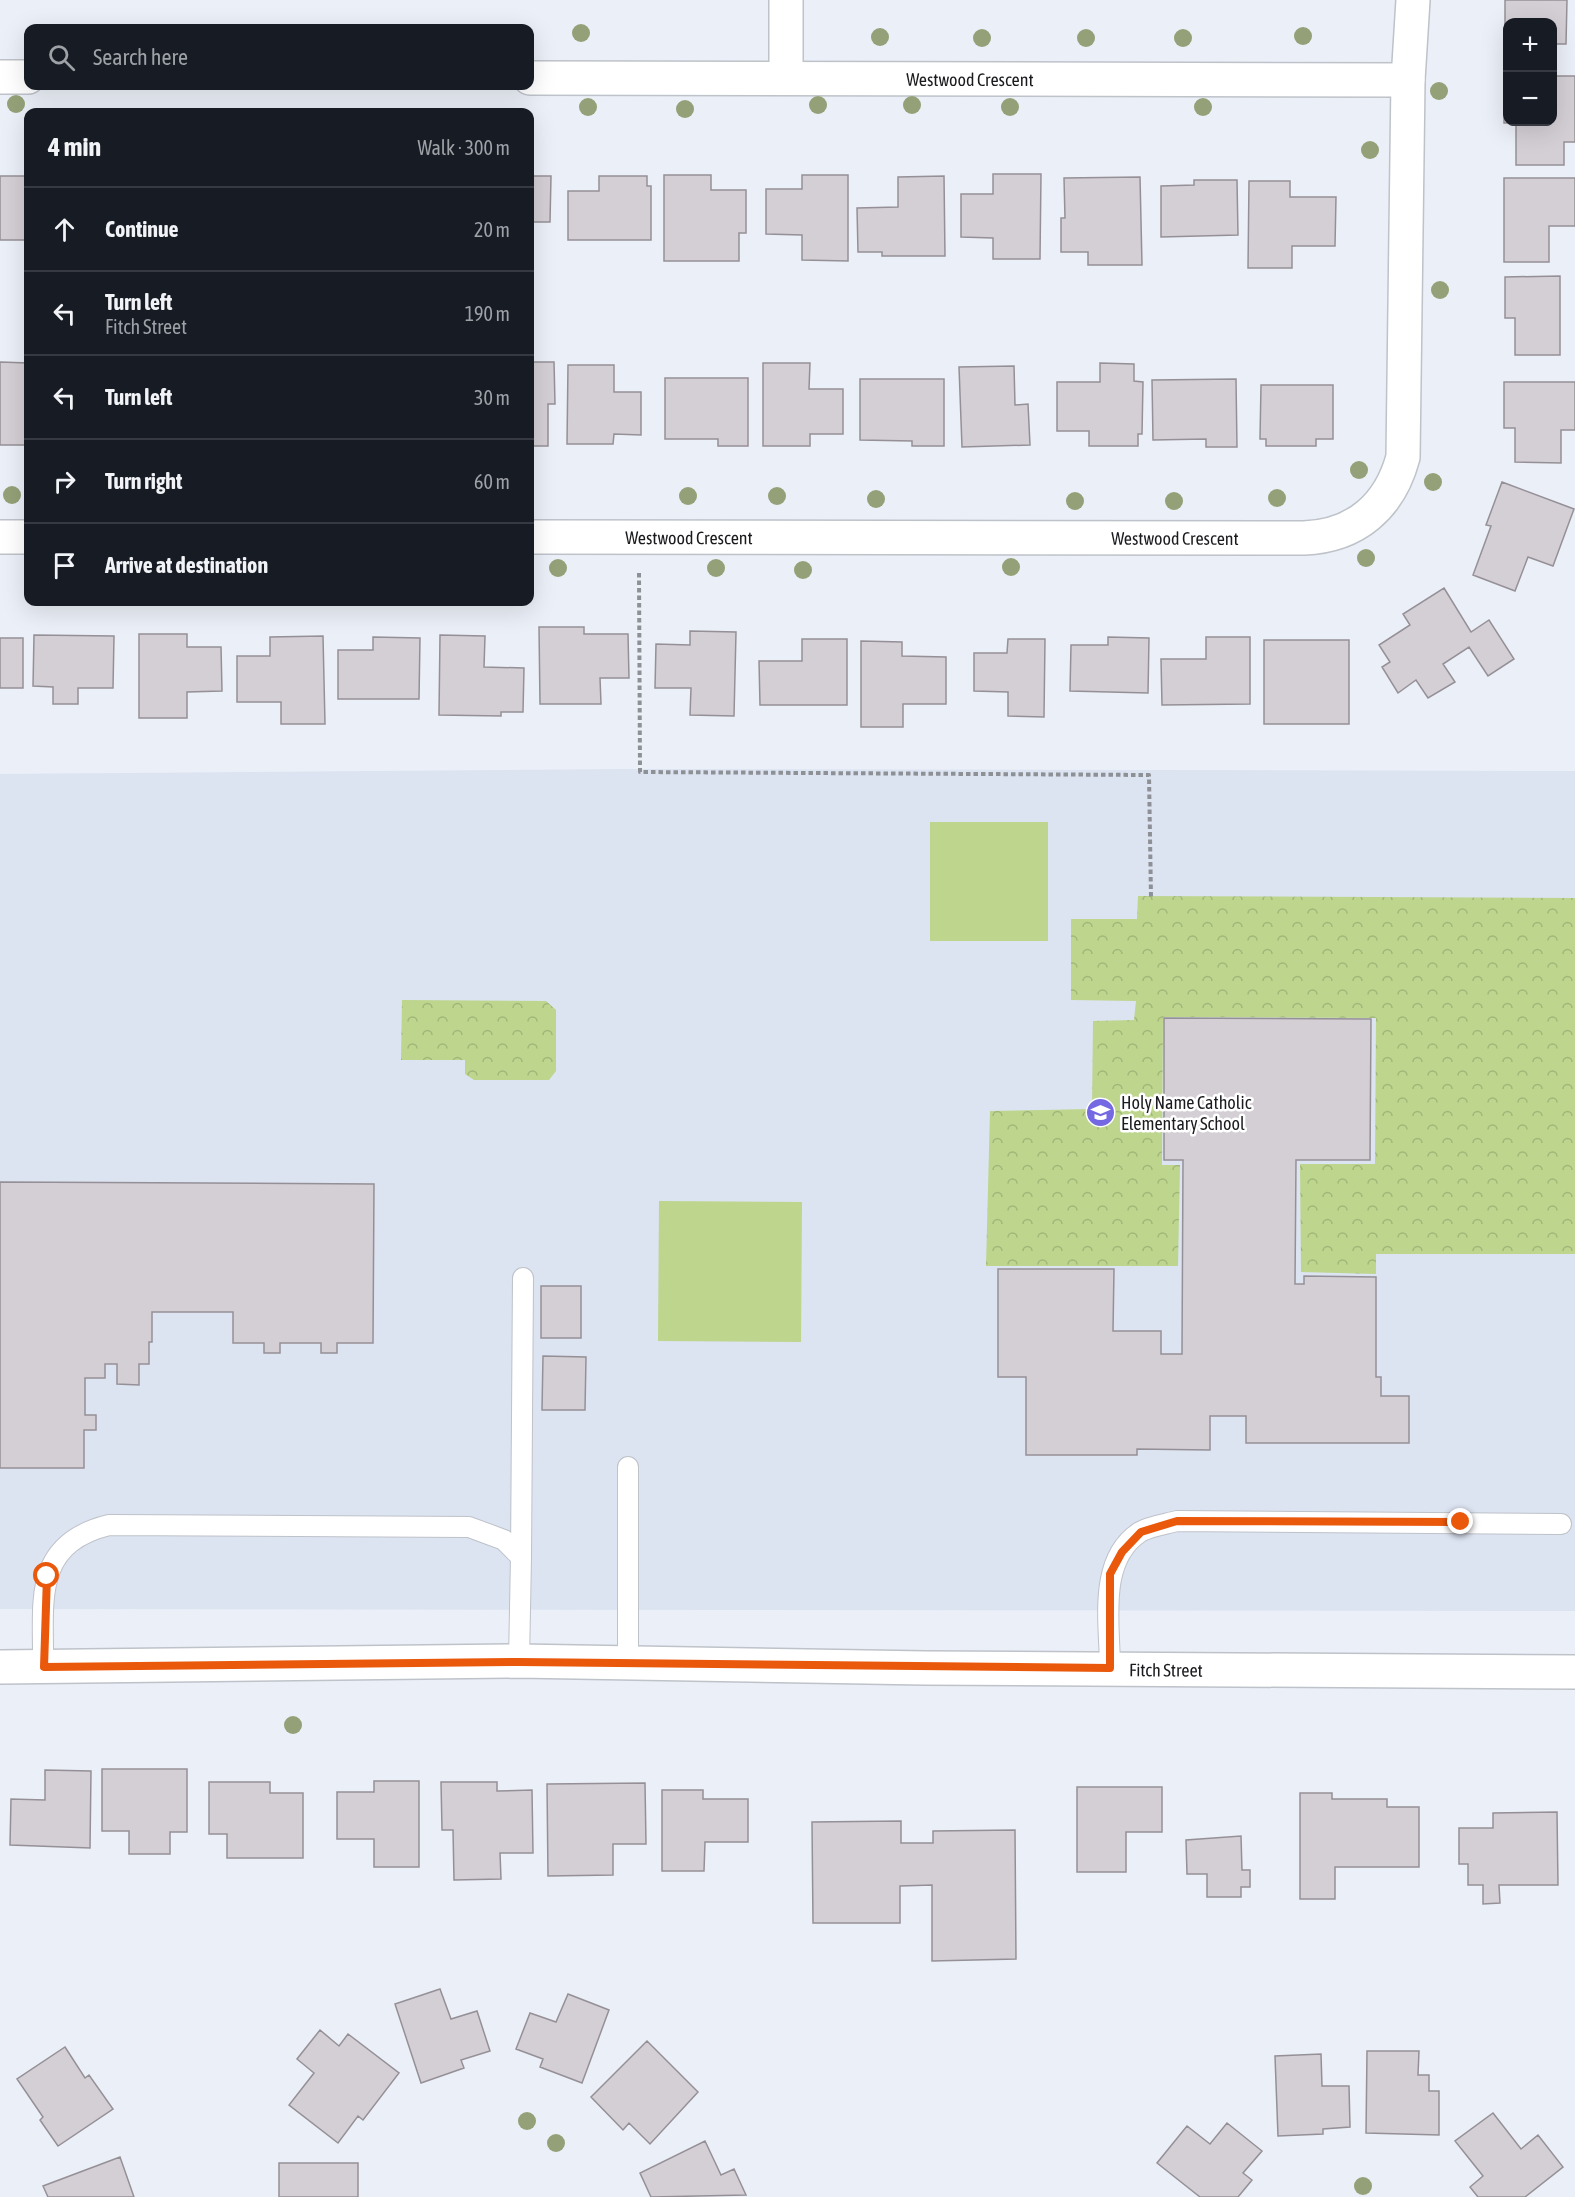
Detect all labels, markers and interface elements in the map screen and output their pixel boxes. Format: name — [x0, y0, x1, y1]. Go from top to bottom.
map controls — [1503, 18, 1557, 126]
button: + — [1503, 18, 1557, 72]
search box — [24, 24, 534, 90]
icon: search — [45, 41, 78, 74]
text: Search here — [93, 44, 188, 70]
street label: Westwood Crescent — [906, 68, 1034, 90]
button: − — [1503, 72, 1557, 126]
text: 4 min — [48, 132, 101, 162]
text: Walk · 300 m — [418, 136, 510, 159]
icon: ahead — [48, 213, 81, 246]
text: Continue — [105, 216, 179, 242]
text: 20 m — [474, 218, 510, 241]
text: Turn left — [105, 289, 172, 315]
icon: left — [48, 297, 81, 330]
text: 190 m — [465, 302, 510, 325]
text: Fitch Street — [105, 315, 187, 338]
icon: left — [48, 381, 81, 414]
text: Turn left — [105, 384, 172, 410]
text: 30 m — [474, 386, 510, 409]
icon: right — [48, 465, 81, 498]
text: Turn right — [105, 468, 182, 494]
text: 60 m — [474, 470, 510, 493]
street label: Westwood Crescent — [625, 527, 753, 548]
street label: Westwood Crescent — [1111, 527, 1239, 548]
icon: arrive — [48, 549, 81, 582]
text: Arrive at destination — [105, 552, 268, 578]
place label: Holy Name Catholic Elementary School — [1121, 1092, 1252, 1134]
school or university icon: Holy Name Catholic Elementary School — [1084, 1096, 1116, 1128]
route end — [1447, 1508, 1473, 1534]
route start — [33, 1562, 59, 1588]
street label: Fitch Street — [1129, 1659, 1203, 1680]

